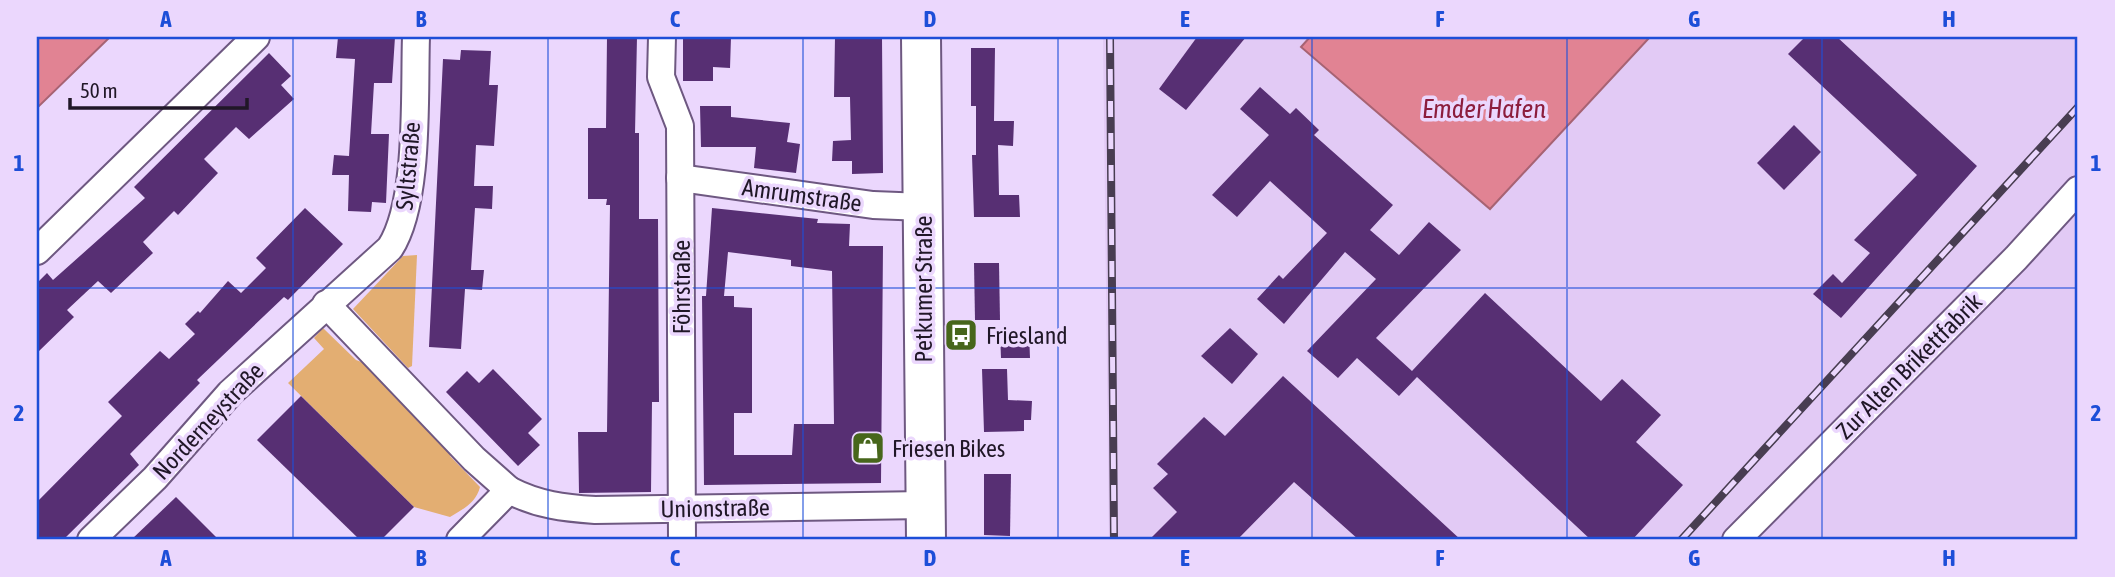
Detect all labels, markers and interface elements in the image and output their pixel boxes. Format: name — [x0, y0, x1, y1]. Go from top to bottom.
text: A — [159, 6, 172, 32]
text: B — [416, 6, 427, 32]
text: C — [670, 6, 681, 32]
text: D — [924, 6, 937, 32]
text: E — [1180, 6, 1190, 32]
text: F — [1435, 6, 1445, 32]
text: G — [1688, 6, 1700, 32]
text: H — [1942, 6, 1956, 32]
scale bar — [70, 66, 247, 110]
text: 50 m — [80, 78, 118, 102]
water label: Emder Hafen — [1422, 94, 1546, 124]
street label: Syltstraße — [391, 121, 425, 211]
text: 1 — [14, 150, 25, 176]
text: 1 — [2091, 150, 2102, 176]
street label: Amrumstraße — [741, 173, 863, 217]
street label: Petkumer Straße — [910, 216, 937, 362]
street label: Föhrstraße — [668, 240, 695, 334]
street label: Zur Alten Brikettfabrik — [1831, 287, 1988, 444]
bus stop icon: Friesland — [942, 316, 980, 354]
place label: Friesland — [986, 322, 1068, 349]
street label: Norderneystraße — [147, 357, 269, 485]
text: 2 — [14, 400, 24, 426]
text: 2 — [2091, 400, 2101, 426]
shop icon: Friesen Bikes — [849, 429, 887, 467]
place label: Friesen Bikes — [892, 435, 1005, 462]
street label: Unionstraße — [660, 494, 770, 522]
text: A — [159, 545, 172, 571]
text: B — [416, 545, 427, 571]
text: C — [670, 545, 681, 571]
text: D — [924, 545, 937, 571]
text: E — [1180, 545, 1190, 571]
text: F — [1435, 545, 1445, 571]
text: G — [1688, 545, 1700, 571]
text: H — [1942, 545, 1956, 571]

